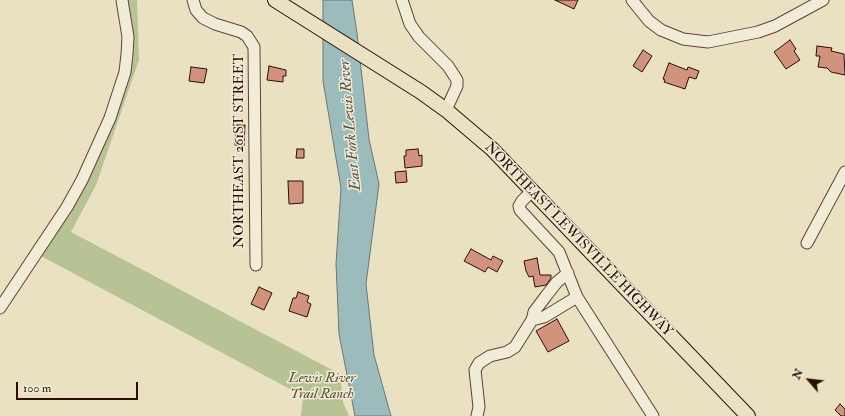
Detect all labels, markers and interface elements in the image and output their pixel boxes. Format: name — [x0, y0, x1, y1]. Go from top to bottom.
street label: NORTHEAST 261ST STREET — [232, 54, 248, 248]
water label: East Fork Lewis River — [336, 59, 366, 191]
street label: NORTHEAST LEWISVILLE HIGHWAY — [480, 139, 676, 341]
north arrow — [789, 360, 829, 400]
text: N — [790, 367, 806, 382]
park label: Lewis River Trail Ranch — [289, 371, 355, 404]
scale bar — [18, 374, 140, 400]
text: 100 m — [23, 381, 51, 396]

